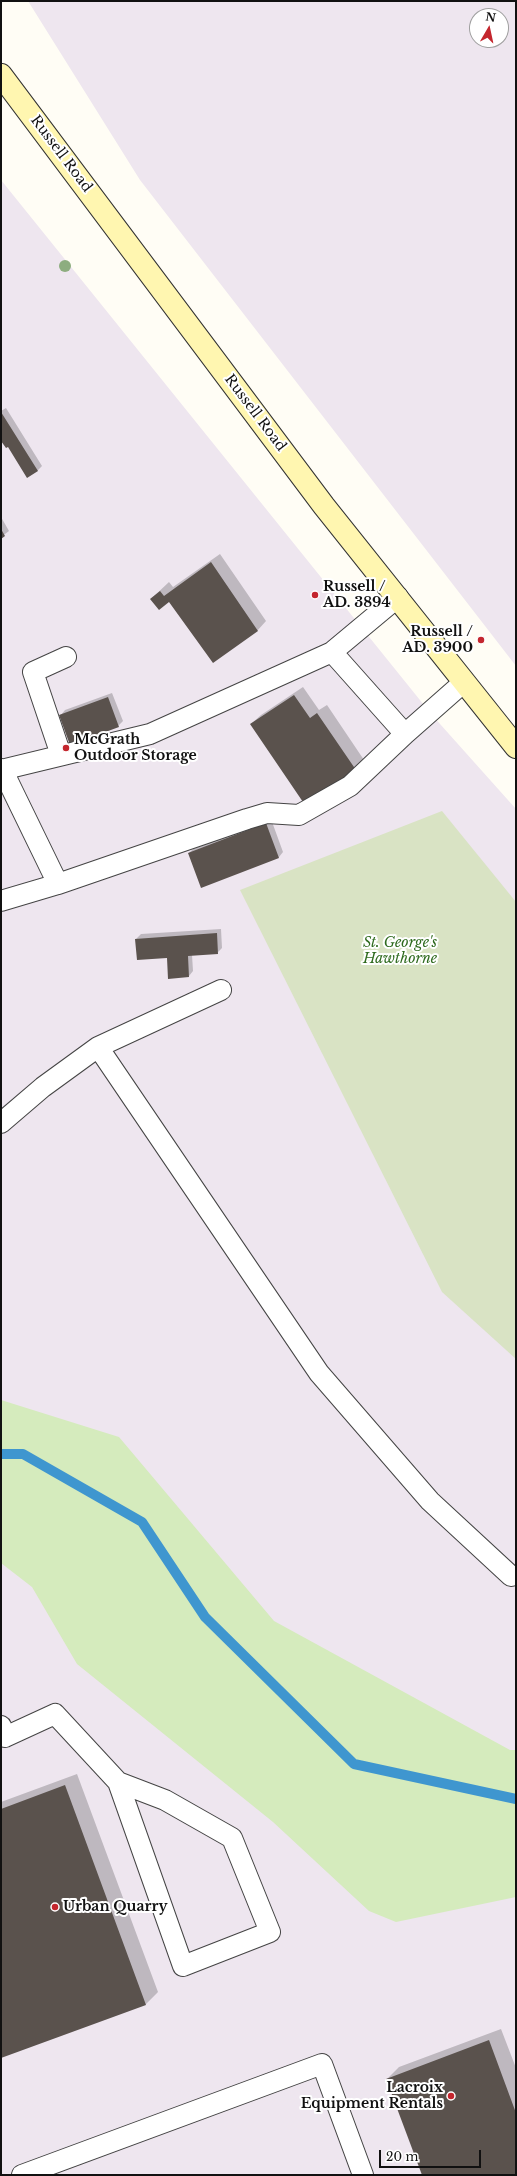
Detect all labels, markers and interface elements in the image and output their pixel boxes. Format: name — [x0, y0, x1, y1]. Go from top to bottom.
north arrow — [469, 8, 509, 48]
text: N — [485, 9, 497, 25]
street label: Russell Road — [27, 112, 95, 196]
street label: Russell Road — [221, 371, 289, 455]
place label: Russell / AD. 3894 — [323, 579, 391, 612]
marker: Russell / AD. 3894 — [310, 590, 320, 600]
place label: Russell / AD. 3900 — [402, 624, 473, 656]
marker: Russell / AD. 3900 — [476, 635, 486, 645]
place label: McGrath Outdoor Storage — [74, 732, 197, 764]
marker: McGrath Outdoor Storage — [61, 743, 71, 753]
park label: St. George's Hawthorne — [363, 935, 437, 968]
place label: Urban Quarry — [63, 1899, 168, 1915]
marker: Urban Quarry — [50, 1902, 60, 1912]
place label: Lacroix Equipment Rentals — [301, 2080, 443, 2112]
marker: Lacroix Equipment Rentals — [446, 2091, 456, 2101]
scale bar — [381, 2142, 483, 2168]
text: 20 m — [386, 2149, 418, 2164]

